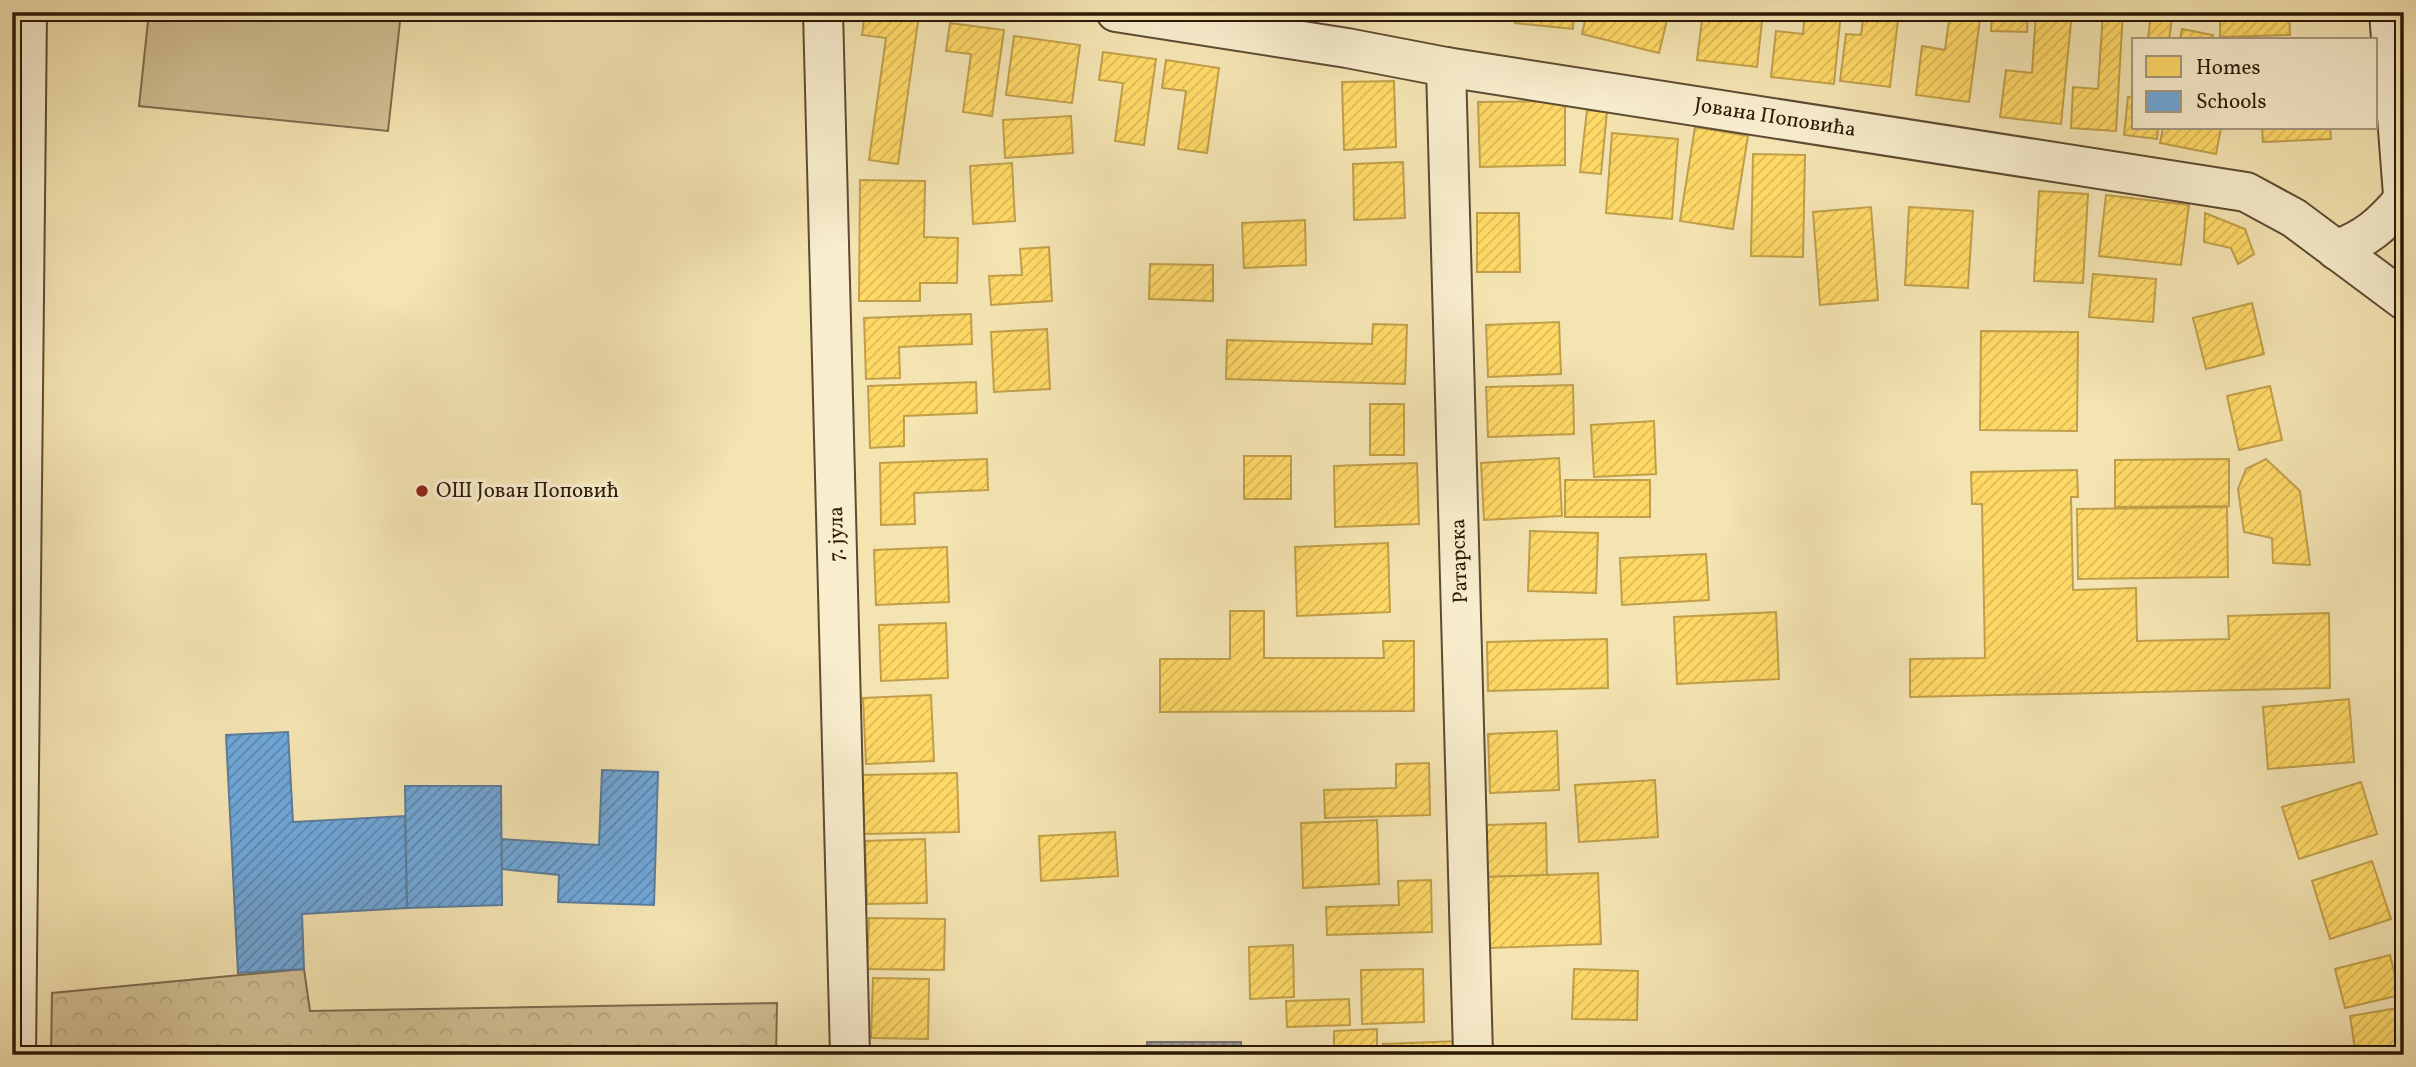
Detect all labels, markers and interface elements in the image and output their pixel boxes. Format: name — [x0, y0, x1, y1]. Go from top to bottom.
legend — [2132, 38, 2378, 130]
text: Homes — [2196, 54, 2261, 83]
text: Schools — [2196, 88, 2266, 117]
street label: Јована Поповића — [1692, 91, 1858, 145]
place label: ОШ Јован Поповић — [436, 477, 619, 506]
marker: ОШ Јован Поповић — [414, 483, 430, 499]
street label: 7. јула — [822, 506, 852, 562]
street label: Ратарска — [1444, 518, 1476, 604]

